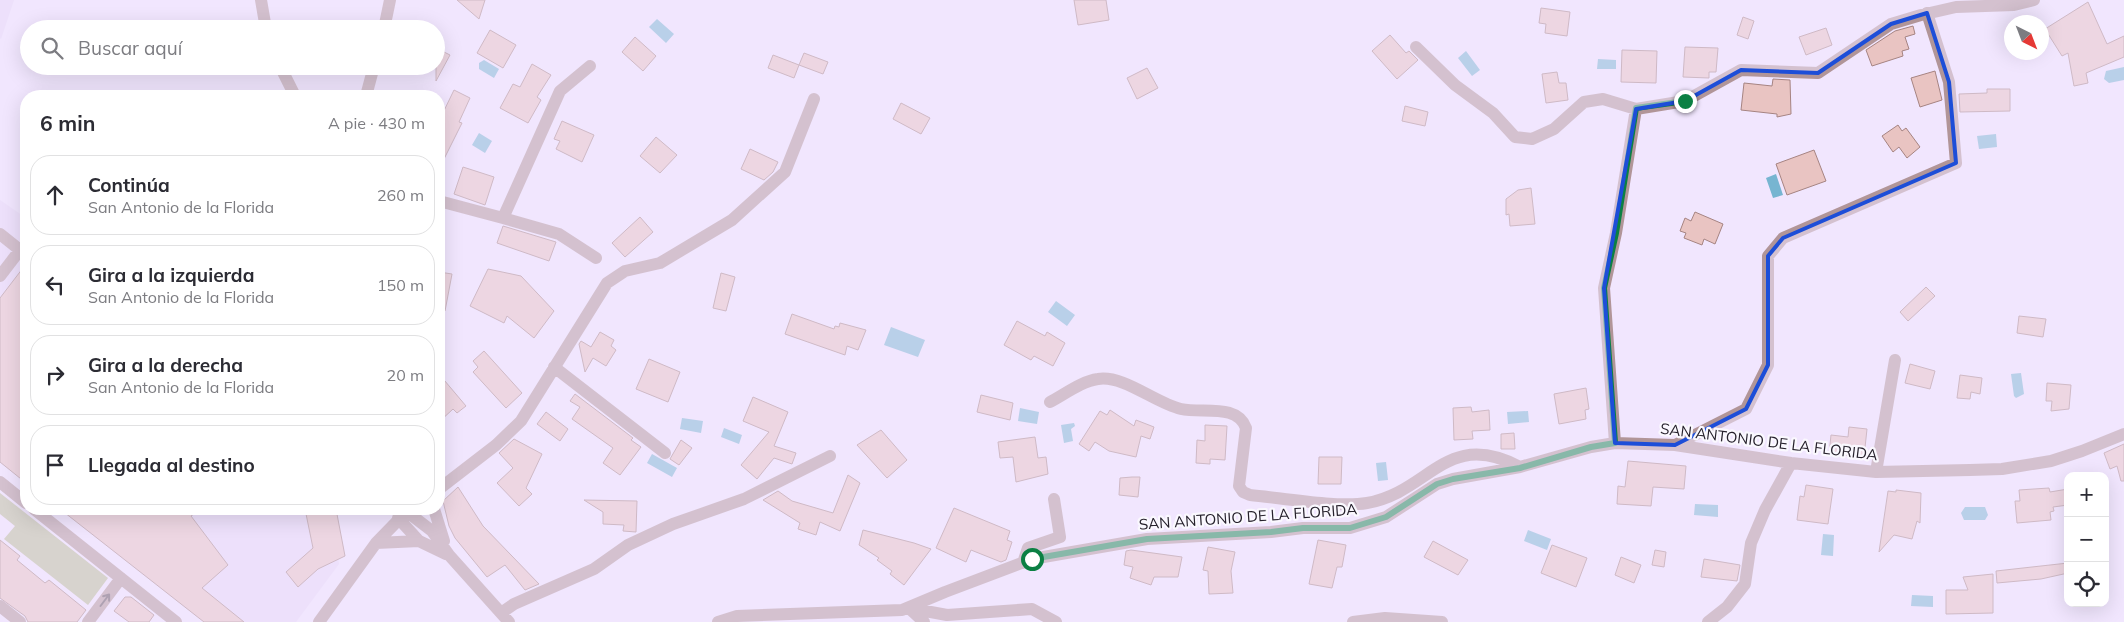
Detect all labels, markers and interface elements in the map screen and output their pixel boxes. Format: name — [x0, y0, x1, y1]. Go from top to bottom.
north arrow — [2004, 15, 2049, 60]
search box — [20, 20, 445, 75]
icon: search — [38, 34, 66, 62]
text: Buscar aquí — [78, 36, 182, 60]
route end — [1674, 90, 1697, 113]
text: 6 min — [40, 110, 95, 136]
text: A pie · 430 m — [328, 113, 425, 133]
text: Continúa — [88, 173, 170, 197]
icon: ahead — [41, 181, 69, 209]
text: 260 m — [377, 185, 424, 205]
text: San Antonio de la Florida — [88, 197, 274, 217]
text: Gira a la izquierda — [88, 263, 254, 287]
icon: left — [41, 271, 69, 299]
text: 150 m — [377, 275, 424, 295]
text: San Antonio de la Florida — [88, 287, 274, 307]
text: Gira a la derecha — [88, 353, 243, 377]
icon: right — [41, 361, 69, 389]
text: 20 m — [387, 365, 424, 385]
text: San Antonio de la Florida — [88, 377, 274, 397]
street label: SAN ANTONIO DE LA FLORIDA — [1659, 419, 1879, 464]
icon: arrive — [41, 451, 69, 479]
text: Llegada al destino — [88, 453, 255, 477]
map controls — [2064, 472, 2109, 607]
button: + — [2064, 472, 2109, 517]
street label: SAN ANTONIO DE LA FLORIDA — [1138, 499, 1358, 534]
button: − — [2064, 517, 2109, 562]
route start — [1021, 548, 1044, 571]
button: locate — [2064, 562, 2109, 607]
one-way arrow — [99, 594, 110, 607]

